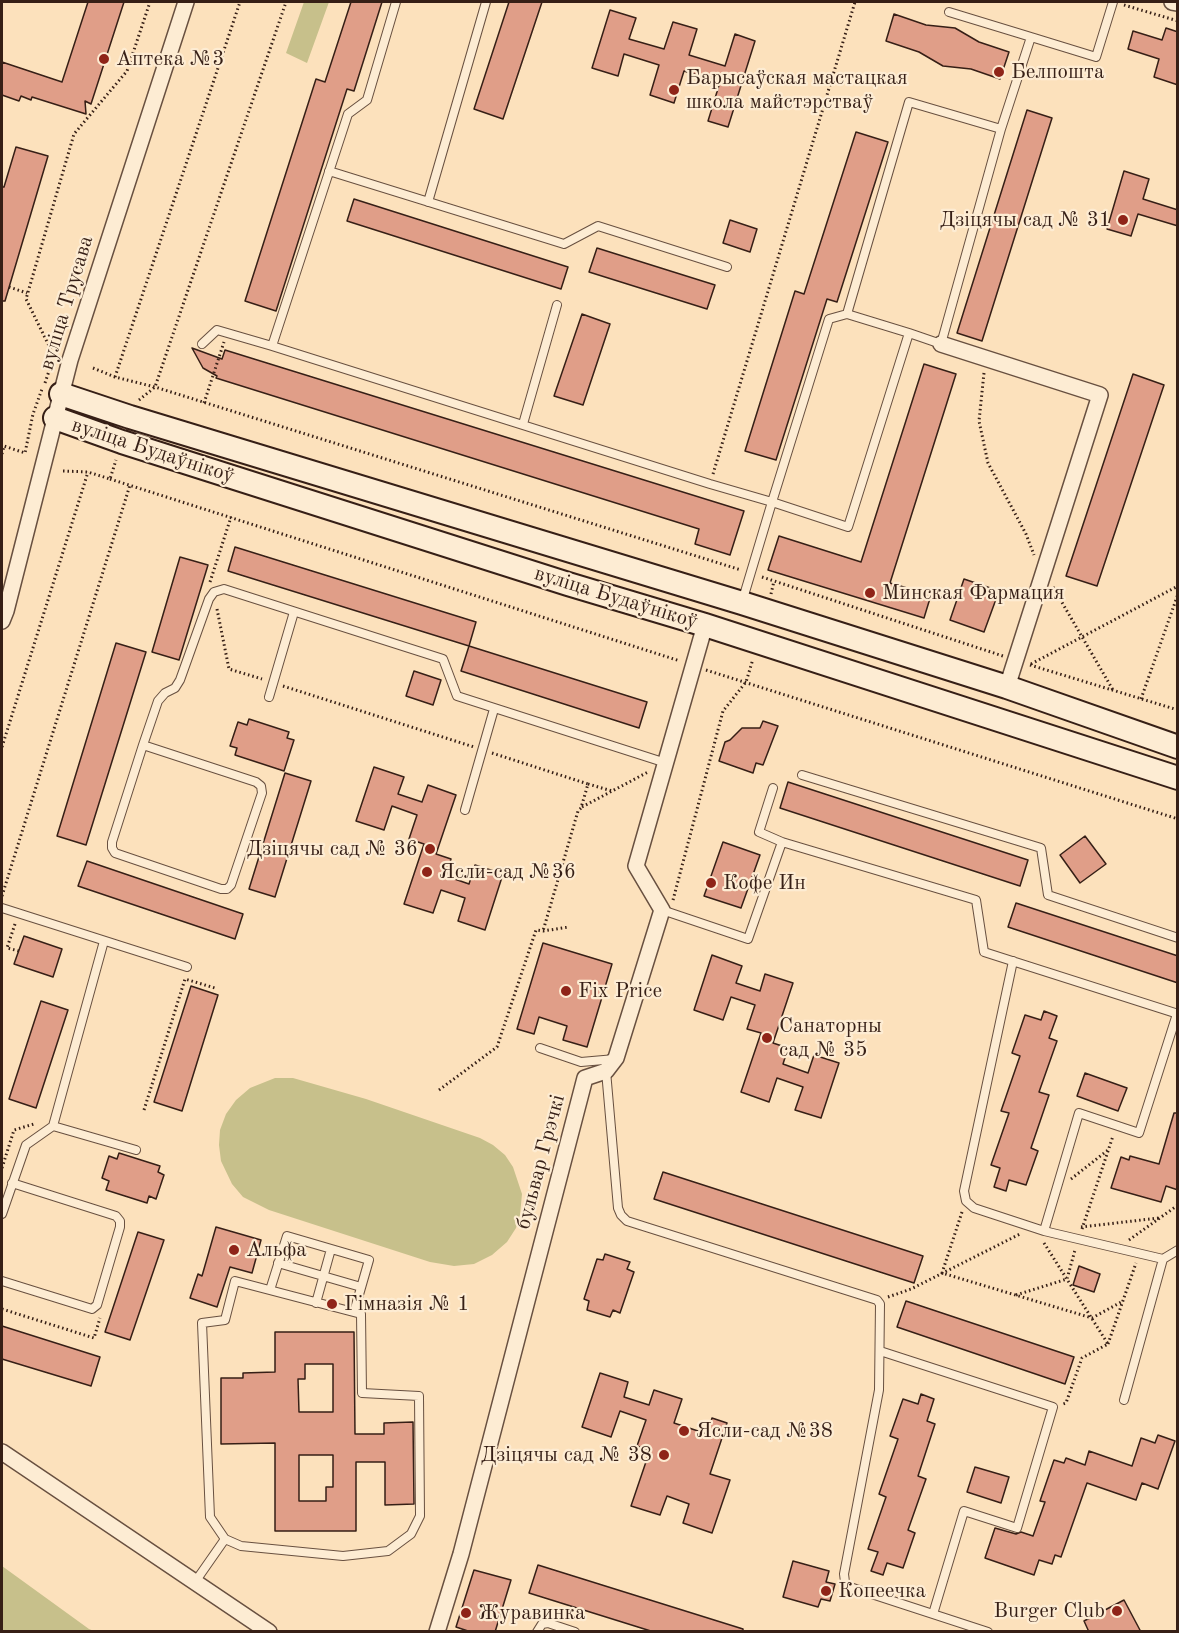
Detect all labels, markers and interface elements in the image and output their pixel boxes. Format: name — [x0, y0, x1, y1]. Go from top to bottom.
place label: Аптека №3 — [116, 46, 225, 72]
marker: Аптека №3 — [97, 52, 111, 66]
place label: Белпошта — [1011, 59, 1104, 85]
place label: Барысаўская мастацкая школа майстэрстваў — [686, 65, 908, 115]
marker: Белпошта — [992, 65, 1006, 79]
marker: Барысаўская мастацкая школа майстэрстваў — [667, 83, 681, 97]
place label: Дзіцячы сад № 31 — [940, 207, 1111, 233]
marker: Дзіцячы сад № 31 — [1116, 213, 1130, 227]
street label: вуліца Трусава — [35, 233, 99, 373]
street label: вуліца Будаўнікоў — [68, 413, 238, 489]
street label: вуліца Будаўнікоў — [531, 561, 701, 635]
place label: Минская Фармация — [882, 580, 1064, 606]
marker: Минская Фармация — [863, 586, 877, 600]
place label: Дзіцячы сад № 36 — [247, 836, 418, 862]
marker: Дзіцячы сад № 36 — [423, 842, 437, 856]
place label: Ясли-сад №36 — [439, 859, 576, 885]
marker: Ясли-сад №36 — [420, 865, 434, 879]
place label: Кофе Ин — [723, 870, 806, 896]
marker: Кофе Ин — [704, 876, 718, 890]
place label: Fix Price — [578, 978, 662, 1004]
marker: Fix Price — [559, 984, 573, 998]
place label: Санаторны сад № 35 — [779, 1013, 882, 1063]
marker: Санаторны сад № 35 — [760, 1031, 774, 1045]
street label: бульвар Грэчкі — [511, 1092, 571, 1232]
place label: Альфа — [246, 1237, 307, 1263]
marker: Альфа — [227, 1243, 241, 1257]
place label: Гімназія № 1 — [344, 1291, 469, 1317]
marker: Гімназія № 1 — [325, 1297, 339, 1311]
place label: Ясли-сад №38 — [696, 1418, 833, 1444]
marker: Ясли-сад №38 — [677, 1424, 691, 1438]
place label: Дзіцячы сад № 38 — [481, 1442, 652, 1468]
marker: Дзіцячы сад № 38 — [657, 1448, 671, 1462]
place label: Копеечка — [838, 1578, 926, 1604]
marker: Копеечка — [819, 1584, 833, 1598]
place label: Burger Club — [993, 1598, 1105, 1624]
place label: Журавинка — [478, 1600, 585, 1626]
marker: Burger Club — [1110, 1604, 1124, 1618]
marker: Журавинка — [459, 1606, 473, 1620]

